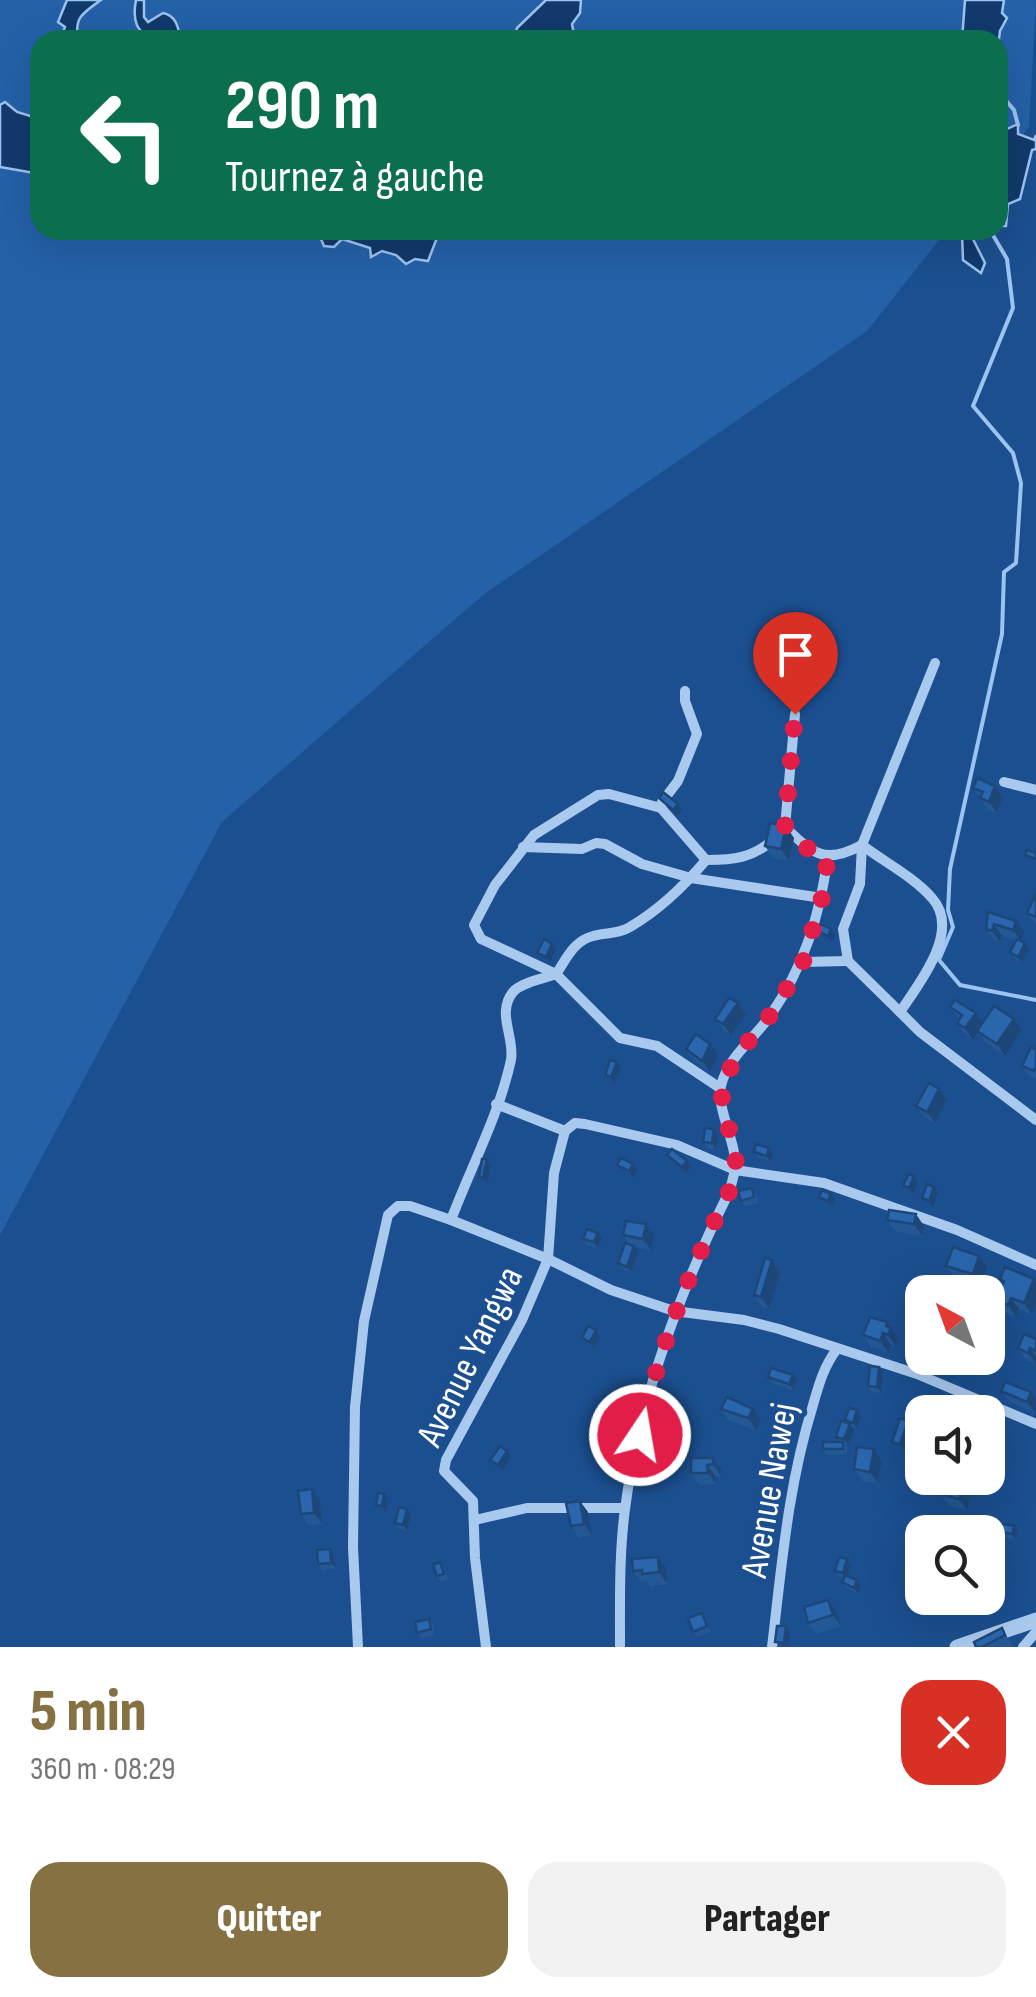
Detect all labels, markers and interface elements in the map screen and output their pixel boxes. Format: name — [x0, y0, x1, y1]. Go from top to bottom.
text: 290 m — [225, 65, 380, 149]
icon: left — [60, 70, 190, 200]
text: Tournez à gauche — [225, 150, 485, 205]
pin — [753, 612, 838, 715]
icon: arrive — [768, 627, 823, 682]
street label: Avenue Yangwa — [407, 1259, 533, 1455]
north arrow — [905, 1275, 1005, 1375]
map controls — [905, 1275, 1005, 1615]
position arrow — [588, 1383, 692, 1487]
button: sound — [905, 1395, 1005, 1495]
street label: Avenue Nawej — [732, 1400, 807, 1582]
button: search — [905, 1515, 1005, 1615]
text: 5 min — [30, 1676, 147, 1748]
button: close — [901, 1680, 1006, 1785]
text: 360 m · 08:29 — [30, 1750, 176, 1789]
button: Quitter — [30, 1862, 508, 1977]
button: Partager — [528, 1862, 1006, 1977]

